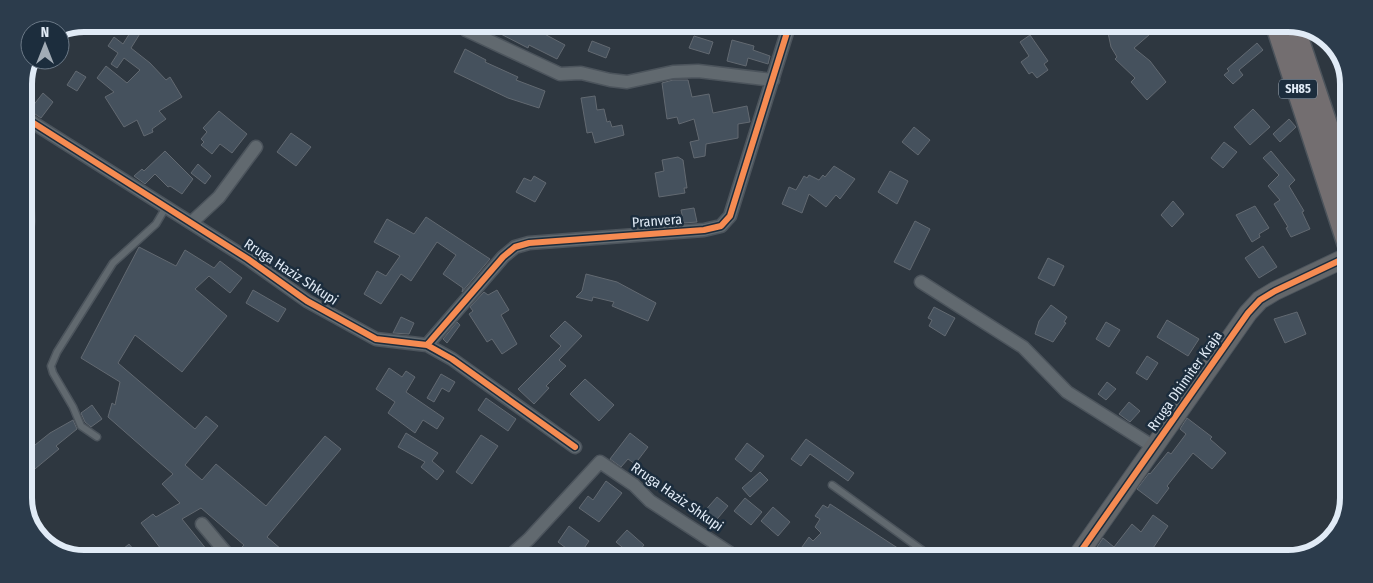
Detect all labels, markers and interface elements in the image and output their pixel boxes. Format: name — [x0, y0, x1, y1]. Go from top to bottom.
north arrow — [20, 20, 70, 70]
text: N — [41, 24, 49, 41]
road number: SH85 — [1279, 80, 1317, 98]
street label: Pranvera — [631, 211, 683, 231]
street label: Rruga Haziz Shkupi — [241, 235, 341, 309]
street label: Rruga Dhimiter Kraja — [1144, 328, 1226, 434]
street label: Rruga Haziz Shkupi — [628, 459, 726, 535]

